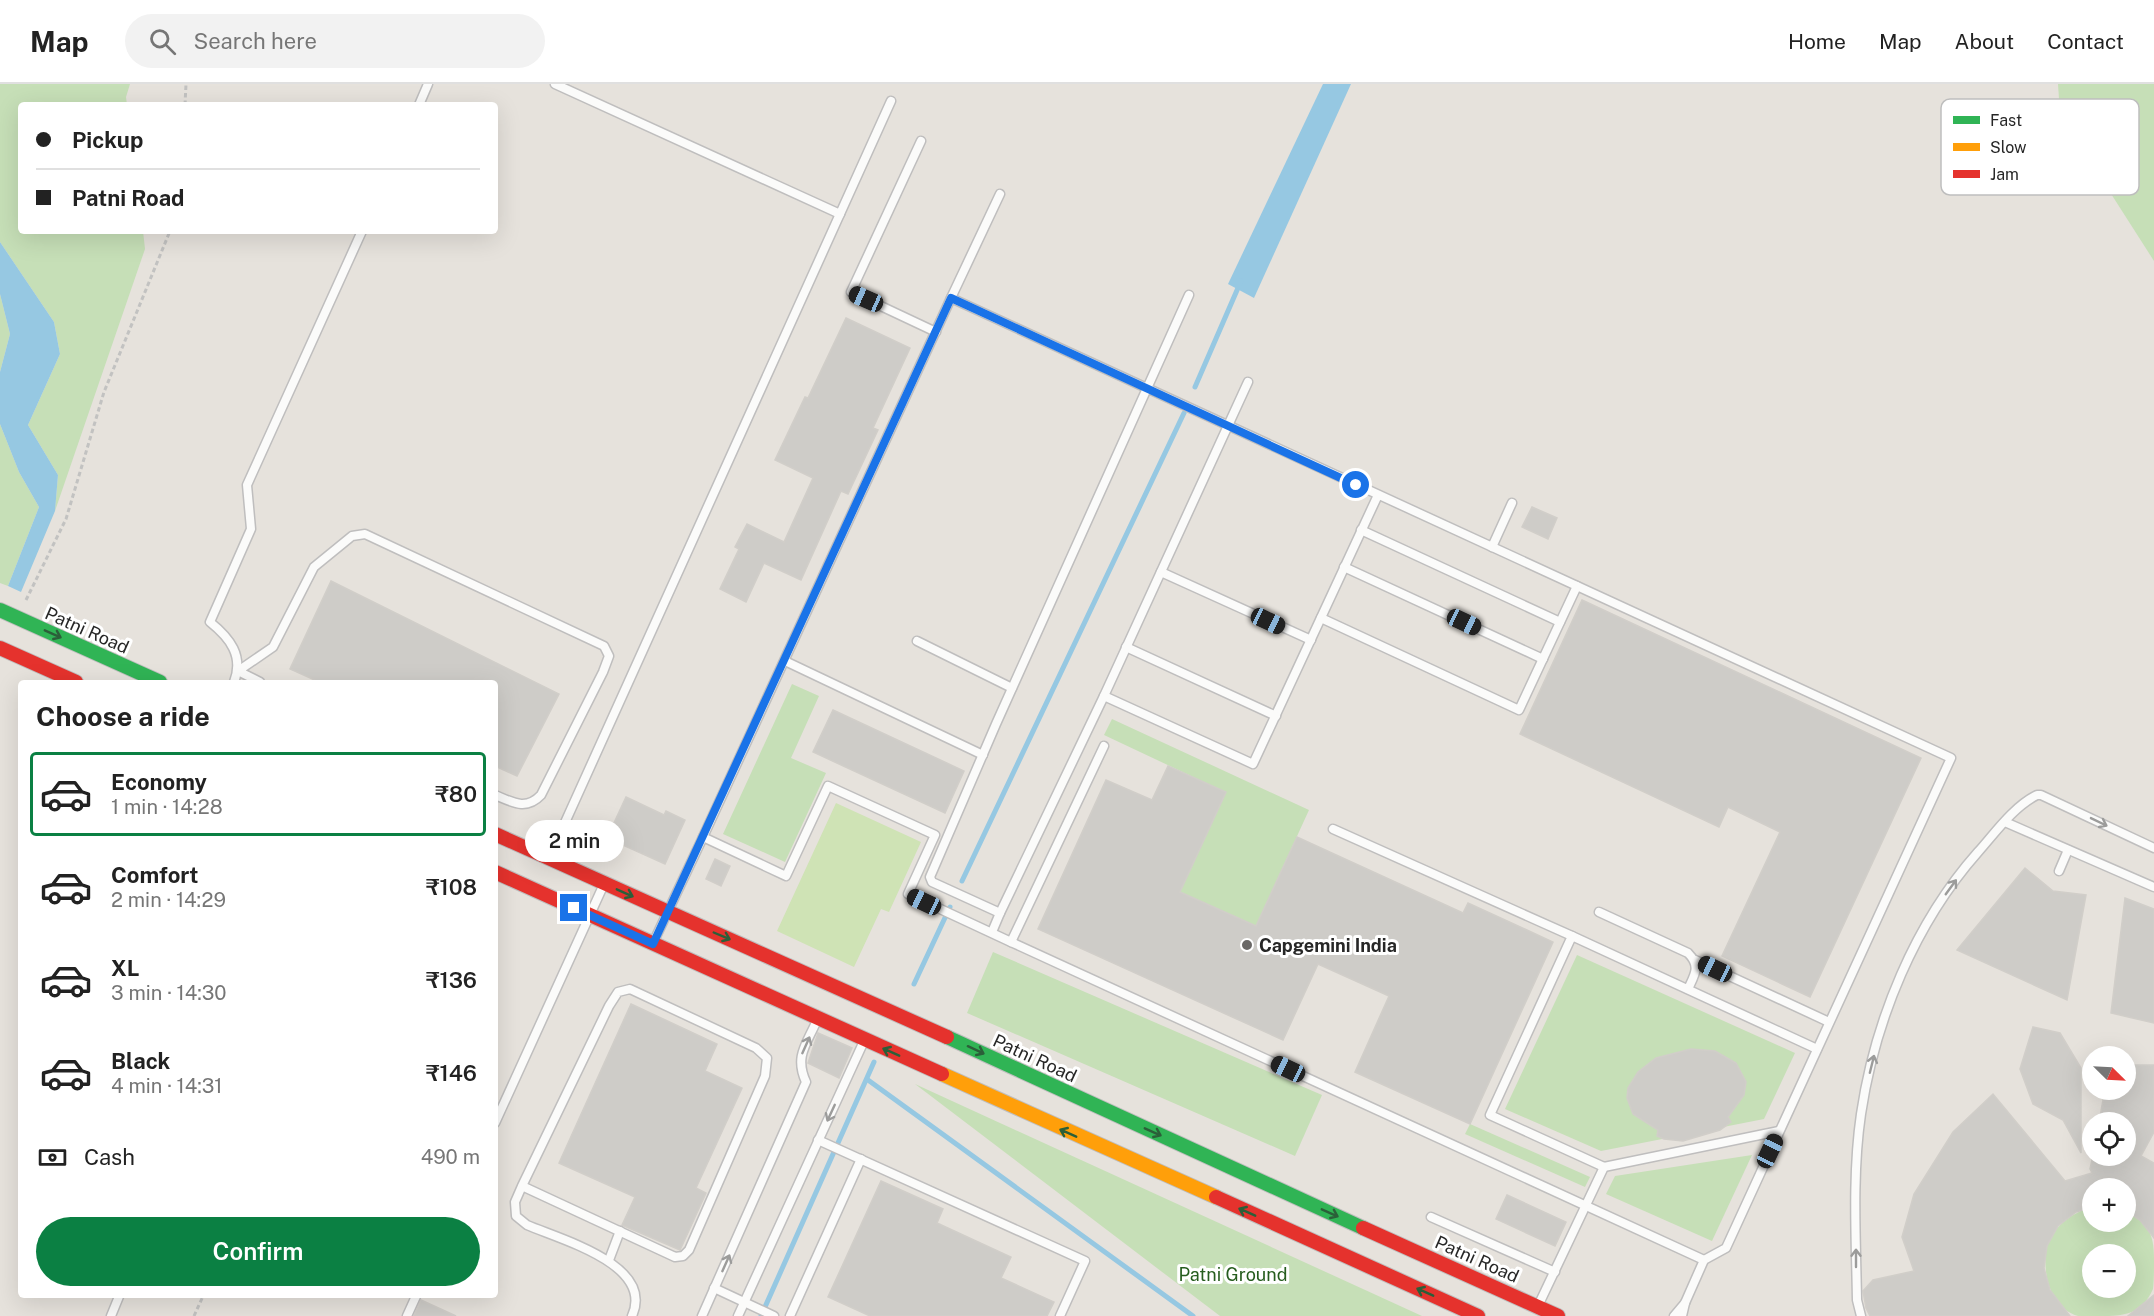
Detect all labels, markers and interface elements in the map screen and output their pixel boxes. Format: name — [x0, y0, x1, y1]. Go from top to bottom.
search box — [125, 14, 545, 68]
text: Map — [30, 25, 89, 58]
icon: search — [146, 25, 179, 58]
text: Search here — [194, 28, 317, 54]
text: Home — [1788, 29, 1846, 54]
text: Map — [1879, 29, 1922, 54]
text: About — [1955, 29, 2014, 54]
text: Contact — [2047, 29, 2124, 54]
legend — [1941, 99, 2139, 195]
text: Fast — [1990, 111, 2022, 130]
text: Pickup — [72, 127, 143, 153]
text: Slow — [1990, 138, 2027, 157]
text: Jam — [1990, 165, 2019, 184]
text: Patni Road — [72, 185, 185, 211]
car — [846, 283, 886, 315]
route start — [1342, 471, 1369, 498]
street label: Patni Road — [42, 602, 132, 658]
car — [1248, 605, 1288, 637]
car — [1444, 606, 1484, 638]
one-way arrow — [44, 629, 62, 641]
text: Choose a ride — [36, 700, 210, 732]
icon: car — [39, 767, 93, 821]
text: Economy — [111, 769, 207, 795]
text: ₹80 — [435, 781, 477, 807]
text: 1 min · 14:28 — [111, 795, 223, 819]
one-way arrow — [2090, 816, 2108, 828]
callout: 2 min — [524, 821, 624, 863]
text: 2 min — [549, 829, 600, 853]
icon: car — [39, 860, 93, 914]
text: Comfort — [111, 862, 198, 888]
text: ₹108 — [426, 874, 477, 900]
one-way arrow — [1945, 880, 1957, 896]
car — [904, 886, 944, 918]
text: 2 min · 14:29 — [111, 888, 226, 912]
one-way arrow — [615, 888, 633, 900]
route end — [560, 894, 587, 921]
one-way arrow — [712, 931, 730, 942]
place label: Capgemini India — [1259, 935, 1397, 956]
marker: Capgemini India — [1240, 938, 1254, 952]
icon: car — [39, 953, 93, 1007]
car — [1695, 953, 1735, 985]
text: XL — [111, 955, 139, 981]
text: ₹136 — [426, 967, 477, 993]
text: 3 min · 14:30 — [111, 981, 227, 1005]
street label: Patni Road — [990, 1030, 1080, 1086]
one-way arrow — [801, 1037, 812, 1055]
one-way arrow — [966, 1045, 984, 1057]
icon: car — [39, 1046, 93, 1100]
one-way arrow — [882, 1046, 900, 1058]
north arrow — [2082, 1046, 2136, 1100]
map controls — [2082, 1046, 2136, 1298]
text: Black — [111, 1048, 170, 1074]
car — [1268, 1053, 1308, 1085]
one-way arrow — [1866, 1055, 1878, 1074]
text: ₹146 — [426, 1060, 477, 1086]
text: 4 min · 14:31 — [111, 1074, 223, 1098]
one-way arrow — [825, 1103, 836, 1121]
button: locate — [2082, 1112, 2136, 1166]
one-way arrow — [1060, 1126, 1078, 1138]
one-way arrow — [1143, 1127, 1161, 1138]
car — [1754, 1131, 1786, 1171]
icon: cash — [36, 1141, 69, 1174]
text: Cash — [84, 1144, 135, 1170]
text: 490 m — [421, 1145, 480, 1169]
button: + — [2082, 1178, 2136, 1232]
one-way arrow — [1238, 1206, 1256, 1217]
one-way arrow — [1321, 1207, 1339, 1219]
button: Confirm — [36, 1217, 480, 1286]
street label: Patni Road — [1432, 1231, 1522, 1287]
button: − — [2082, 1244, 2136, 1298]
one-way arrow — [1851, 1248, 1862, 1268]
one-way arrow — [720, 1254, 732, 1272]
park label: Patni Ground — [1179, 1264, 1288, 1285]
one-way arrow — [1416, 1285, 1434, 1297]

